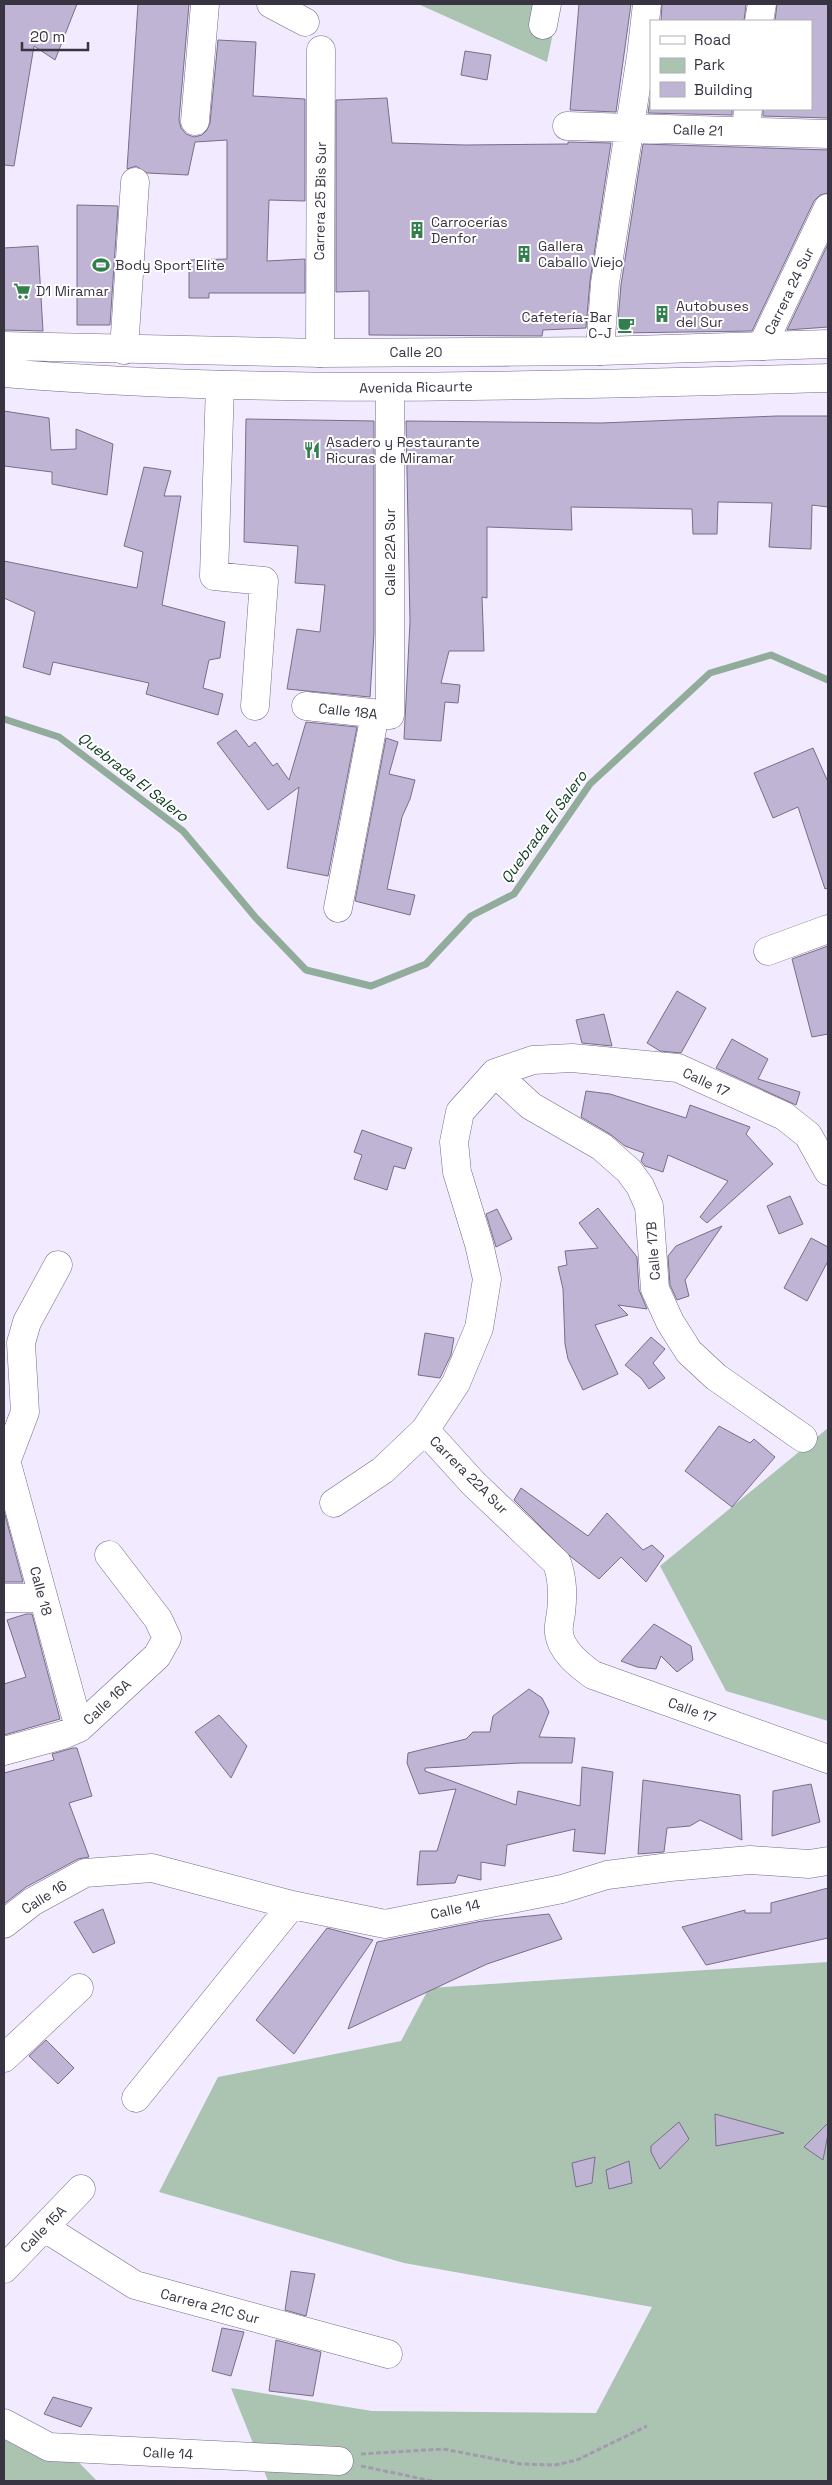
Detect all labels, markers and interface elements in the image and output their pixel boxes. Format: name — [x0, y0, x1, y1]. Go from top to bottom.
scale bar — [22, 20, 89, 52]
legend — [650, 20, 812, 110]
text: 20 m — [30, 27, 65, 46]
text: Road — [694, 30, 731, 49]
text: Park — [694, 55, 725, 74]
text: Building — [694, 80, 753, 99]
street label: Calle 21 — [673, 120, 723, 140]
street label: Carrera 25 Bis Sur — [310, 141, 330, 261]
place label: Carrocerías Denfor — [431, 213, 508, 247]
building icon: Carrocerías Denfor — [407, 220, 427, 240]
place label: Gallera Caballo Viejo — [538, 237, 624, 271]
building icon: Gallera Caballo Viejo — [514, 244, 534, 264]
street label: Carrera 24 Sur — [760, 244, 818, 338]
sports icon: Body Sport Elite — [91, 255, 111, 275]
place label: Body Sport Elite — [115, 256, 225, 274]
supermarket icon: D1 Miramar — [12, 281, 32, 301]
place label: D1 Miramar — [36, 282, 109, 300]
place label: Autobuses del Sur — [676, 297, 749, 331]
building icon: Autobuses del Sur — [652, 304, 672, 324]
place label: Cafetería-Bar C-J — [521, 308, 612, 342]
cafe icon: Cafetería-Bar C-J — [616, 315, 636, 335]
street label: Calle 20 — [389, 343, 443, 361]
street label: Avenida Ricaurte — [359, 377, 473, 397]
place label: Asadero y Restaurante Ricuras de Miramar — [326, 433, 480, 467]
restaurant icon: Asadero y Restaurante Ricuras de Miramar — [302, 440, 322, 460]
street label: Calle 22A Sur — [381, 508, 399, 596]
street label: Calle 18A — [318, 699, 379, 723]
water label: Quebrada El Salero — [74, 728, 193, 826]
water label: Quebrada El Salero — [496, 766, 591, 887]
street label: Calle 17 — [680, 1063, 732, 1101]
street label: Calle 17B — [642, 1221, 664, 1281]
street label: Carrera 22A Sur — [426, 1432, 512, 1518]
street label: Calle 18 — [26, 1564, 56, 1618]
street label: Calle 16A — [79, 1675, 135, 1729]
street label: Calle 17 — [666, 1693, 718, 1727]
street label: Calle 16 — [18, 1876, 70, 1918]
street label: Calle 14 — [428, 1895, 482, 1923]
street label: Calle 15A — [16, 2201, 70, 2256]
street label: Carrera 21C Sur — [159, 2284, 261, 2328]
street label: Calle 14 — [142, 2443, 194, 2463]

